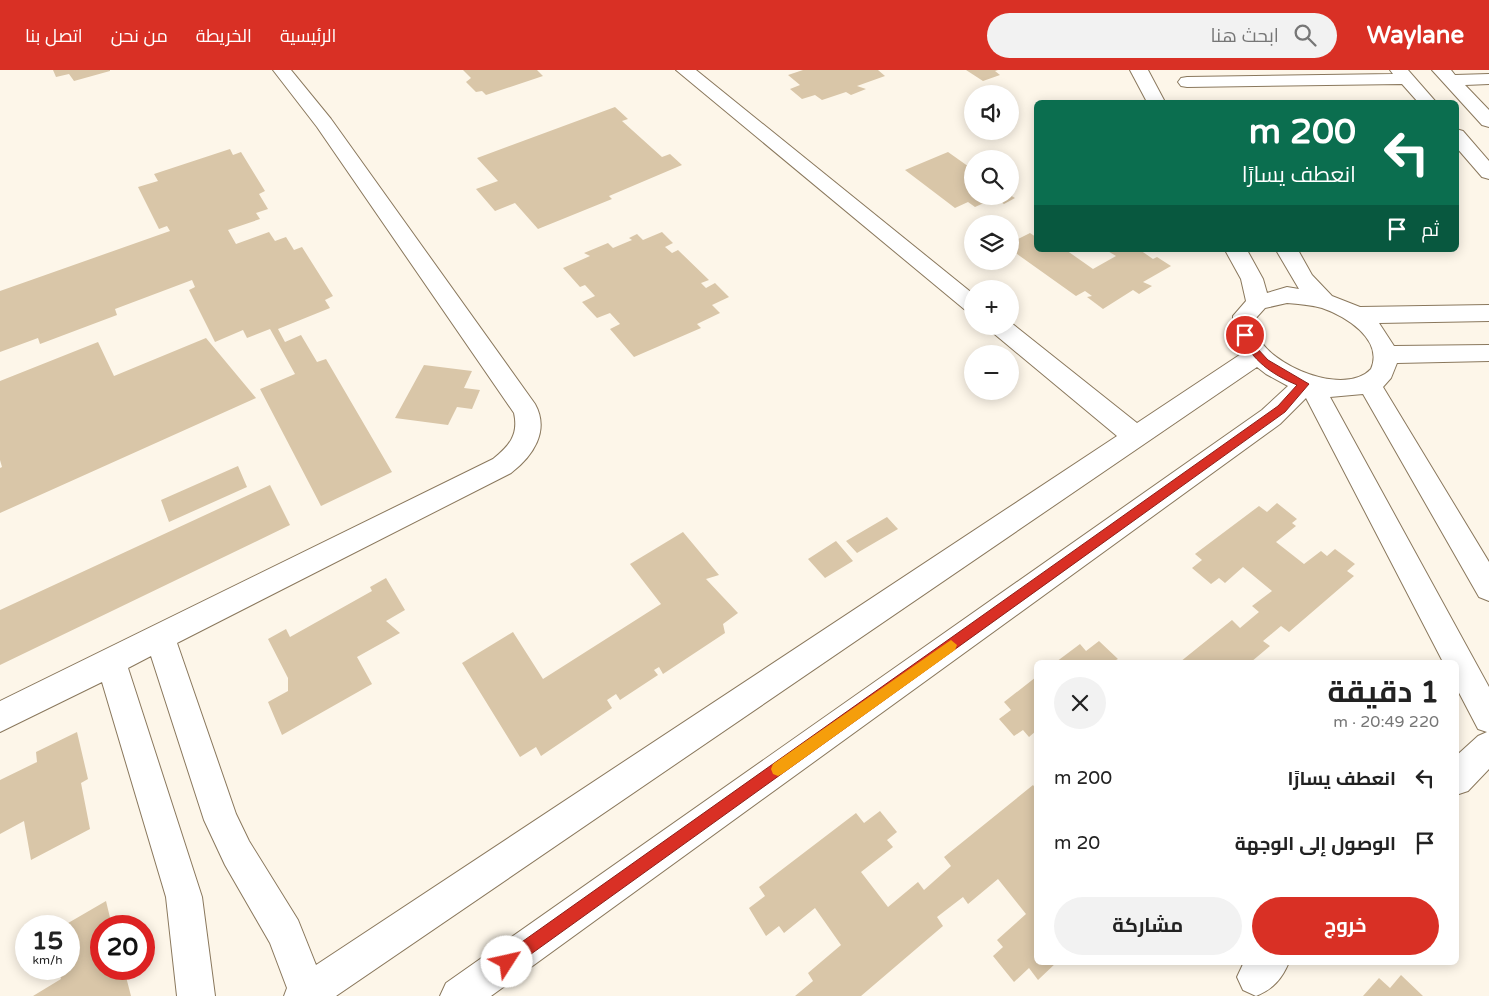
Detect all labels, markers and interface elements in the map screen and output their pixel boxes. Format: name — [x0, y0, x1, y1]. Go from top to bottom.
search box — [987, 13, 1337, 58]
icon: search — [1291, 21, 1319, 49]
text: Waylane — [1367, 21, 1464, 50]
text: اتصل بنا — [25, 25, 83, 47]
text: من نحن — [111, 25, 168, 47]
text: الخريطة — [196, 25, 252, 47]
text: الرئيسية — [280, 25, 336, 47]
text: ابحث هنا — [1210, 25, 1279, 47]
map controls — [964, 85, 1019, 400]
button: sound — [964, 85, 1019, 140]
text: 200 m — [1249, 111, 1356, 153]
icon: left — [1374, 120, 1439, 185]
button: search — [964, 150, 1019, 205]
text: انعطف يسارًا — [1242, 162, 1356, 188]
button: layers — [964, 215, 1019, 270]
icon: arrive — [1383, 215, 1411, 243]
text: ثم — [1421, 219, 1439, 241]
button: + — [964, 280, 1019, 335]
pin — [1224, 314, 1266, 356]
icon: arrive — [1231, 321, 1259, 349]
button: − — [964, 345, 1019, 400]
text: 1 دقيقة — [1328, 674, 1439, 711]
button: close — [1054, 677, 1106, 729]
text: 220 m · 20:49 — [1333, 712, 1439, 732]
icon: left — [1411, 764, 1439, 792]
text: 200 m — [1054, 767, 1112, 789]
text: انعطف يسارًا — [1287, 768, 1396, 790]
icon: arrive — [1411, 829, 1439, 857]
text: 20 m — [1054, 832, 1100, 854]
text: الوصول إلى الوجهة — [1235, 833, 1396, 855]
button: مشاركة — [1054, 897, 1242, 955]
button: خروج — [1252, 897, 1439, 955]
speed limit sign: 20 — [90, 915, 155, 980]
text: 15 — [32, 926, 63, 956]
position arrow — [480, 935, 532, 987]
text: km/h — [32, 953, 63, 967]

